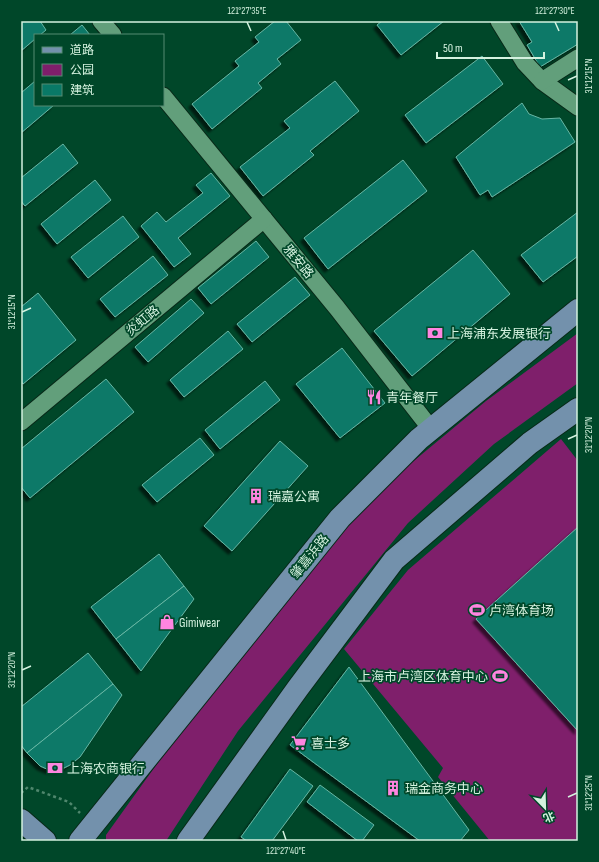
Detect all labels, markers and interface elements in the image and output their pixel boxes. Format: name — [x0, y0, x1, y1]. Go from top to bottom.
text: 121°27'35"E — [227, 5, 267, 17]
text: 121°27'30"E — [535, 5, 575, 17]
legend — [34, 34, 164, 106]
scale bar — [437, 34, 544, 60]
text: 50 m — [443, 41, 463, 56]
text: 道路 — [70, 43, 94, 58]
text: 31°12'15"N — [583, 58, 595, 94]
text: 公园 — [70, 63, 94, 78]
text: 建筑 — [70, 83, 94, 98]
street label: 雅安路 — [280, 242, 317, 282]
text: 31°12'15"N — [6, 294, 18, 330]
street label: 炎虹路 — [123, 302, 163, 339]
bank icon: 上海浦东发展银行 — [426, 324, 444, 342]
place label: 上海浦东发展银行 — [447, 326, 551, 342]
restaurant icon: 青年餐厅 — [365, 388, 383, 406]
place label: 青年餐厅 — [386, 390, 438, 406]
text: 31°12'20"N — [583, 417, 595, 453]
building icon: 瑞嘉公寓 — [247, 487, 265, 505]
place label: 瑞嘉公寓 — [268, 489, 320, 505]
street label: 肇嘉浜路 — [287, 531, 332, 582]
sports icon: 卢湾体育场 — [468, 601, 486, 619]
place label: 卢湾体育场 — [489, 603, 554, 619]
shop icon: Gimiwear — [158, 613, 176, 631]
place label: Gimiwear — [179, 615, 220, 631]
text: 31°12'20"N — [6, 652, 18, 688]
sports icon: 上海市卢湾区体育中心 — [491, 667, 509, 685]
place label: 上海市卢湾区体育中心 — [358, 669, 488, 685]
supermarket icon: 喜士多 — [290, 734, 308, 752]
place label: 喜士多 — [311, 736, 350, 752]
bank icon: 上海农商银行 — [46, 759, 64, 777]
place label: 上海农商银行 — [67, 761, 145, 777]
text: 31°12'25"N — [583, 775, 595, 811]
building icon: 瑞金商务中心 — [384, 779, 402, 797]
place label: 瑞金商务中心 — [405, 781, 483, 797]
north arrow — [525, 788, 565, 828]
text: 北 — [541, 809, 556, 825]
text: 121°27'40"E — [266, 845, 306, 857]

